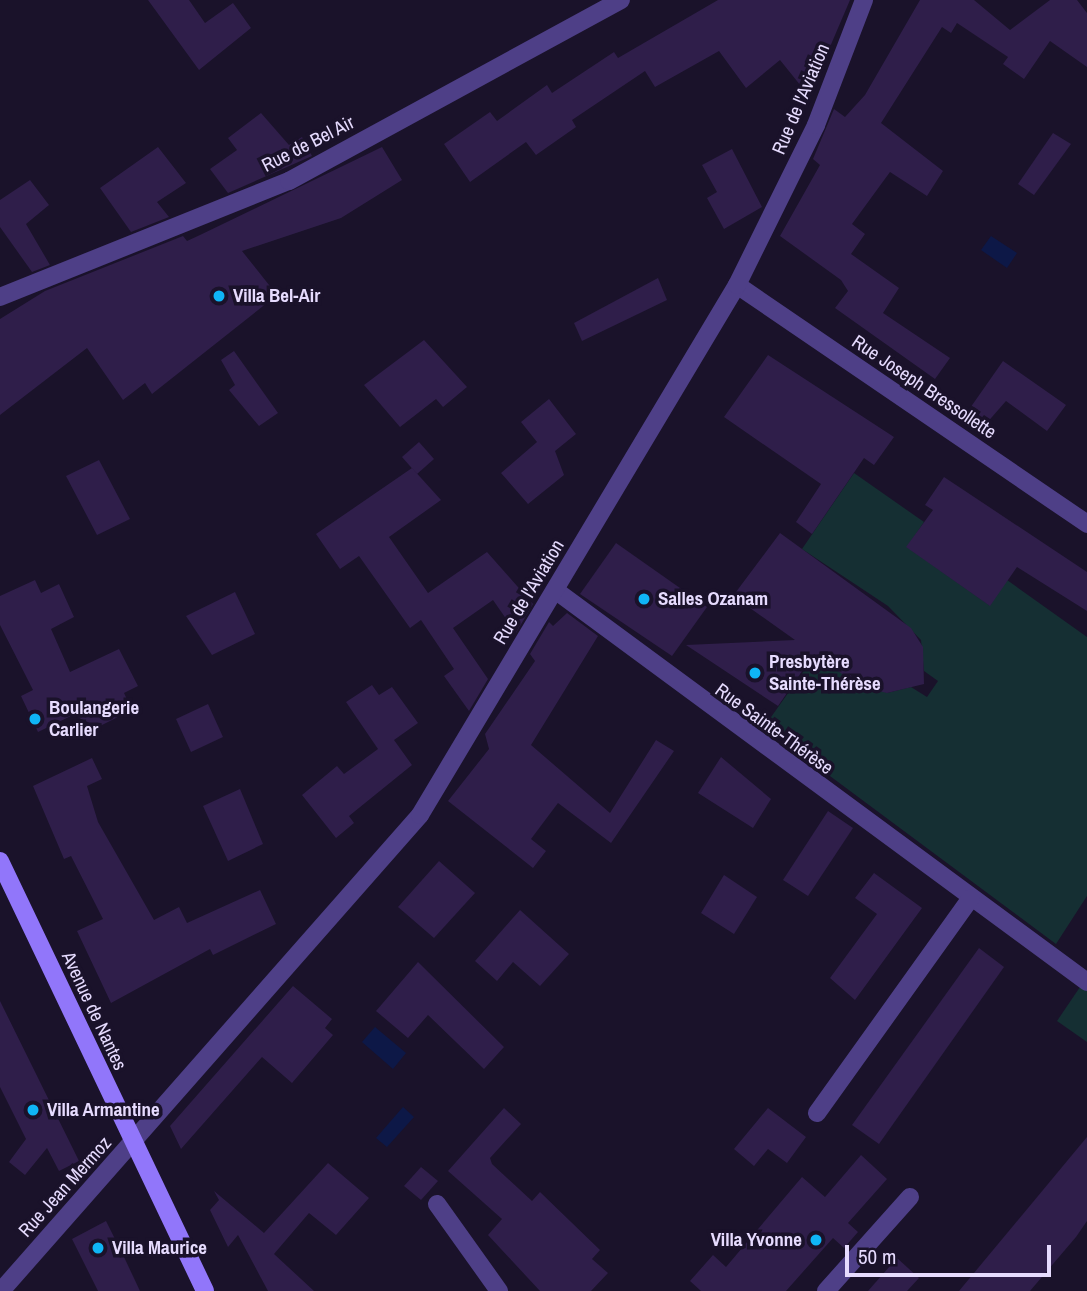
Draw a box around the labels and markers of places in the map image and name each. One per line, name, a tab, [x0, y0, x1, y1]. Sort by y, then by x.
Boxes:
place label: Villa Bel-Air	[233, 285, 320, 307]
marker: Villa Bel-Air	[211, 288, 227, 304]
place label: Salles Ozanam	[658, 588, 768, 610]
marker: Salles Ozanam	[636, 591, 652, 607]
place label: Presbytère Sainte-Thérèse	[769, 651, 881, 695]
marker: Presbytère Sainte-Thérèse	[747, 665, 763, 681]
place label: Boulangerie Carlier	[49, 697, 139, 741]
marker: Boulangerie Carlier	[27, 711, 43, 727]
place label: Villa Armantine	[47, 1099, 160, 1121]
marker: Villa Armantine	[25, 1102, 41, 1118]
place label: Villa Yvonne	[710, 1229, 802, 1251]
marker: Villa Yvonne	[808, 1232, 824, 1248]
place label: Villa Maurice	[112, 1237, 207, 1259]
marker: Villa Maurice	[90, 1240, 106, 1256]

